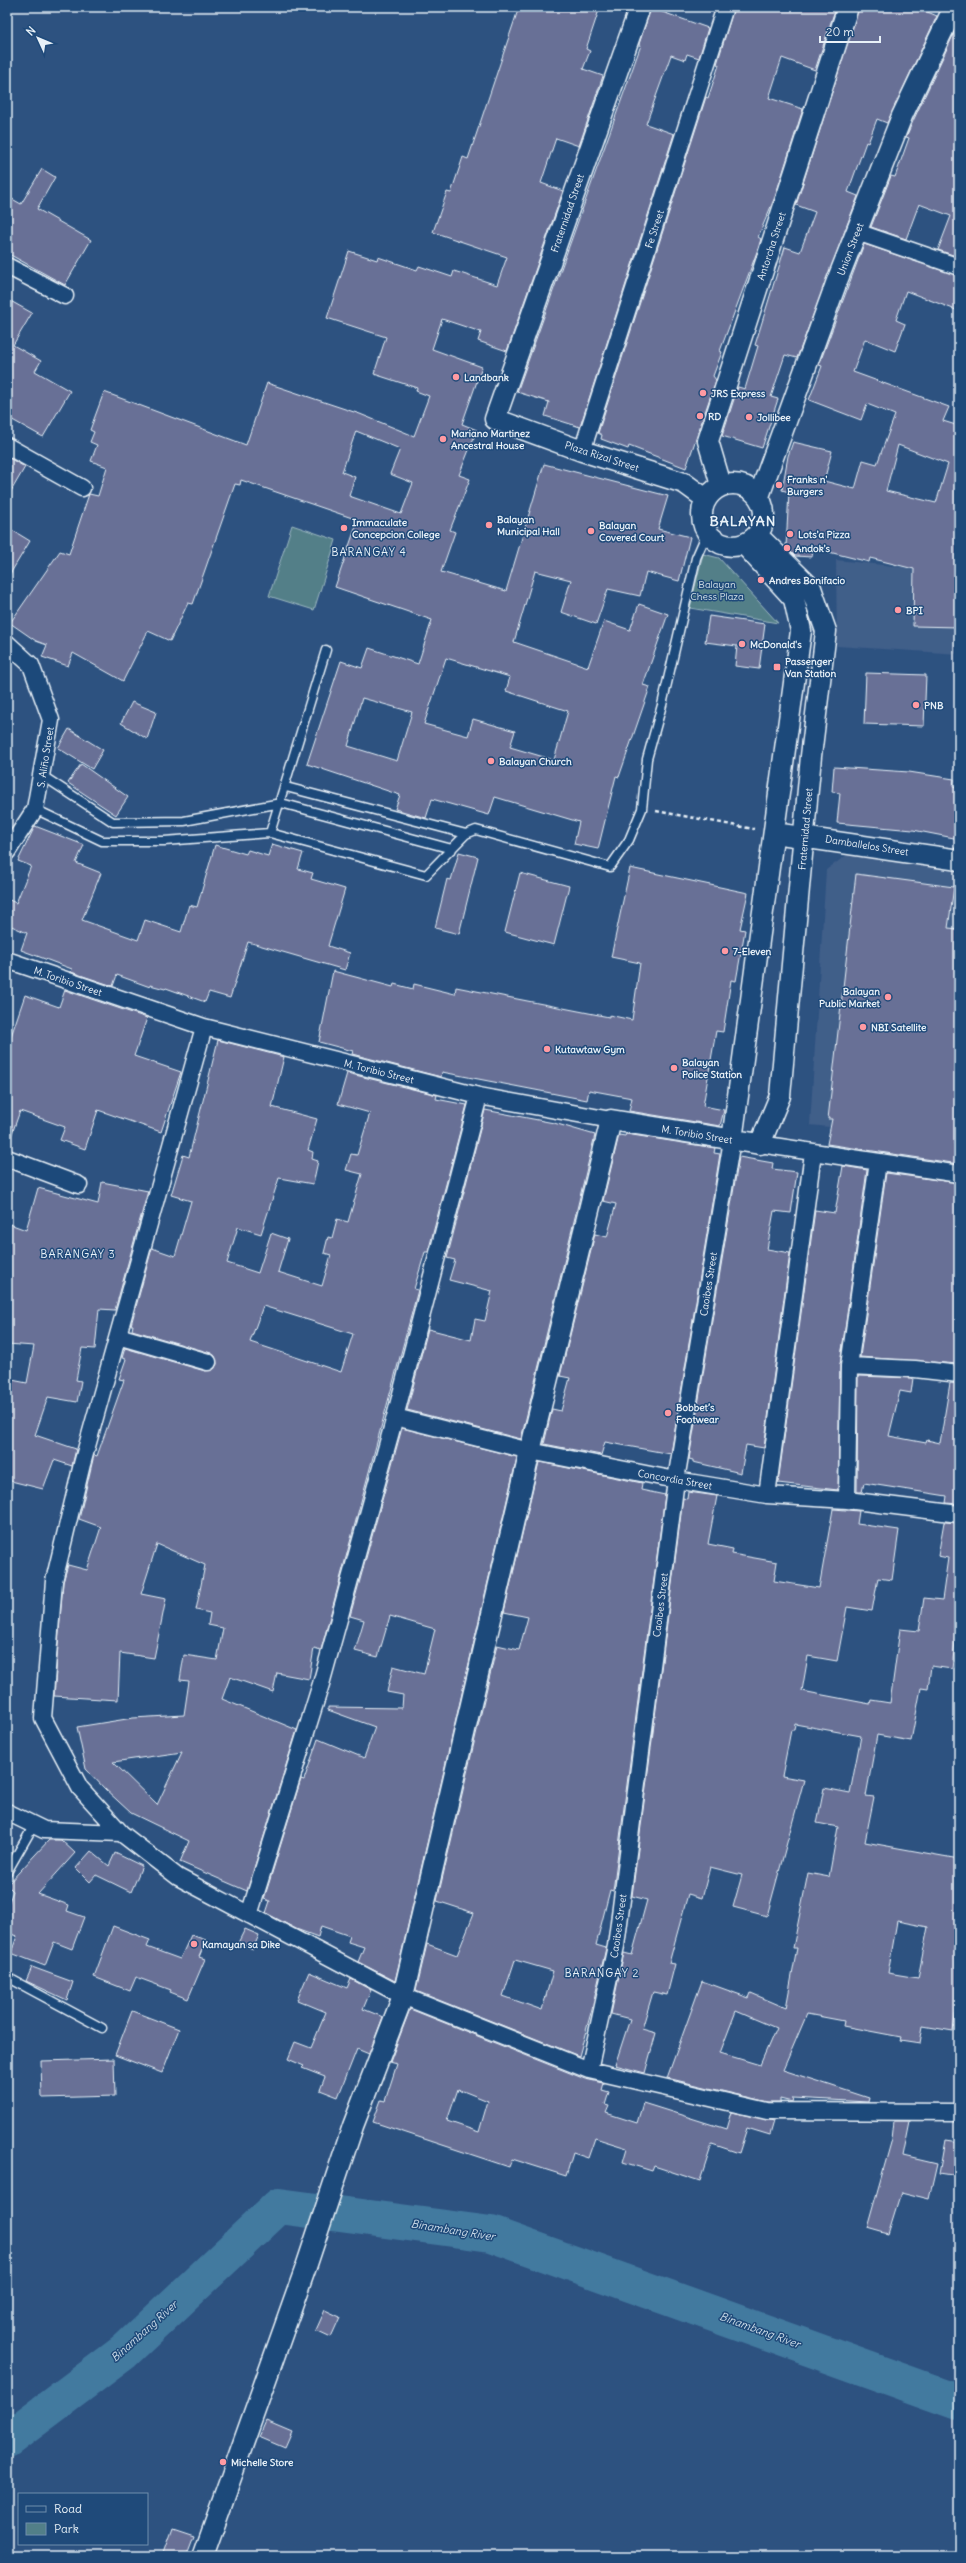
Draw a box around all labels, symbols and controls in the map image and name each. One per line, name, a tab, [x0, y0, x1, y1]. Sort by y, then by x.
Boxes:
north arrow	[18, 18, 58, 58]
scale bar	[820, 18, 880, 44]
text: N	[23, 23, 38, 39]
text: 20 m	[826, 24, 854, 39]
street label: Fraternidad Street	[548, 172, 587, 254]
street label: Fe Street	[642, 208, 667, 250]
street label: Antorcha Street	[754, 210, 789, 282]
street label: Union Street	[834, 220, 867, 277]
place label: Landbank	[464, 371, 509, 384]
marker: Landbank	[451, 372, 461, 382]
place label: JRS Express	[711, 387, 766, 400]
marker: JRS Express	[698, 388, 708, 398]
place label: RD	[708, 410, 721, 423]
marker: RD	[695, 411, 705, 421]
place label: Jollibee	[757, 411, 791, 424]
marker: Jollibee	[744, 412, 754, 422]
place label: Mariano Martinez Ancestral House	[451, 427, 530, 452]
marker: Mariano Martinez Ancestral House	[438, 434, 448, 444]
street label: Plaza Rizal Street	[563, 438, 641, 475]
place label: Franks n' Burgers	[787, 473, 827, 498]
marker: Franks n' Burgers	[774, 480, 784, 490]
district label: BALAYAN	[709, 512, 777, 530]
place label: Balayan Municipal Hall	[497, 513, 560, 538]
place label: Immaculate Concepcion College	[352, 516, 441, 541]
place label: Balayan Covered Court	[599, 519, 665, 544]
marker: Balayan Municipal Hall	[484, 520, 494, 530]
marker: Immaculate Concepcion College	[339, 523, 349, 533]
marker: Balayan Covered Court	[586, 526, 596, 536]
place label: Lots'a Pizza	[798, 528, 850, 541]
marker: Lots'a Pizza	[785, 529, 795, 539]
place label: Andok's	[795, 542, 831, 555]
marker: Andok's	[782, 543, 792, 553]
district label: BARANGAY 4	[331, 545, 407, 559]
place label: Andres Bonifacio	[769, 574, 846, 587]
marker: Andres Bonifacio	[756, 575, 766, 585]
park label: Balayan Chess Plaza	[690, 578, 744, 603]
place label: BPI	[906, 604, 924, 617]
marker: BPI	[893, 605, 903, 615]
place label: McDonald's	[750, 638, 802, 651]
marker: McDonald's	[737, 639, 747, 649]
place label: Passenger Van Station	[785, 655, 836, 680]
marker: Passenger Van Station	[772, 662, 782, 672]
place label: PNB	[924, 699, 944, 712]
marker: PNB	[911, 700, 921, 710]
street label: S. Aliño Street	[34, 725, 57, 788]
place label: Balayan Church	[499, 755, 572, 768]
marker: Balayan Church	[486, 756, 496, 766]
street label: Fraternidad Street	[795, 787, 816, 871]
street label: Damballelos Street	[824, 832, 910, 859]
place label: 7-Eleven	[733, 945, 772, 958]
marker: 7-Eleven	[720, 946, 730, 956]
street label: M. Toribio Street	[32, 964, 104, 999]
place label: Balayan Public Market	[819, 985, 881, 1010]
marker: Balayan Public Market	[883, 992, 893, 1002]
place label: NBI Satellite	[871, 1021, 927, 1034]
marker: NBI Satellite	[858, 1022, 868, 1032]
place label: Kutawtaw Gym	[555, 1043, 625, 1056]
marker: Kutawtaw Gym	[542, 1044, 552, 1054]
place label: Balayan Police Station	[682, 1056, 742, 1081]
street label: M. Toribio Street	[343, 1057, 416, 1087]
marker: Balayan Police Station	[669, 1063, 679, 1073]
street label: M. Toribio Street	[661, 1122, 734, 1147]
district label: BARANGAY 3	[40, 1247, 116, 1261]
street label: Caoibes Street	[697, 1251, 720, 1317]
place label: Bobbet’s Footwear	[676, 1401, 720, 1426]
marker: Bobbet’s Footwear	[663, 1408, 673, 1418]
street label: Concordia Street	[637, 1467, 714, 1493]
street label: Caoibes Street	[650, 1572, 671, 1638]
street label: Caoibes Street	[608, 1893, 630, 1959]
place label: Kamayan sa Dike	[202, 1938, 281, 1951]
marker: Kamayan sa Dike	[189, 1939, 199, 1949]
district label: BARANGAY 2	[564, 1966, 640, 1980]
water label: Binambang River	[410, 2216, 497, 2244]
water label: Binambang River	[108, 2296, 181, 2365]
water label: Binambang River	[718, 2309, 804, 2352]
place label: Michelle Store	[231, 2456, 294, 2469]
marker: Michelle Store	[218, 2457, 228, 2467]
legend	[18, 2493, 148, 2545]
text: Road	[54, 2501, 82, 2516]
text: Park	[54, 2521, 79, 2536]

